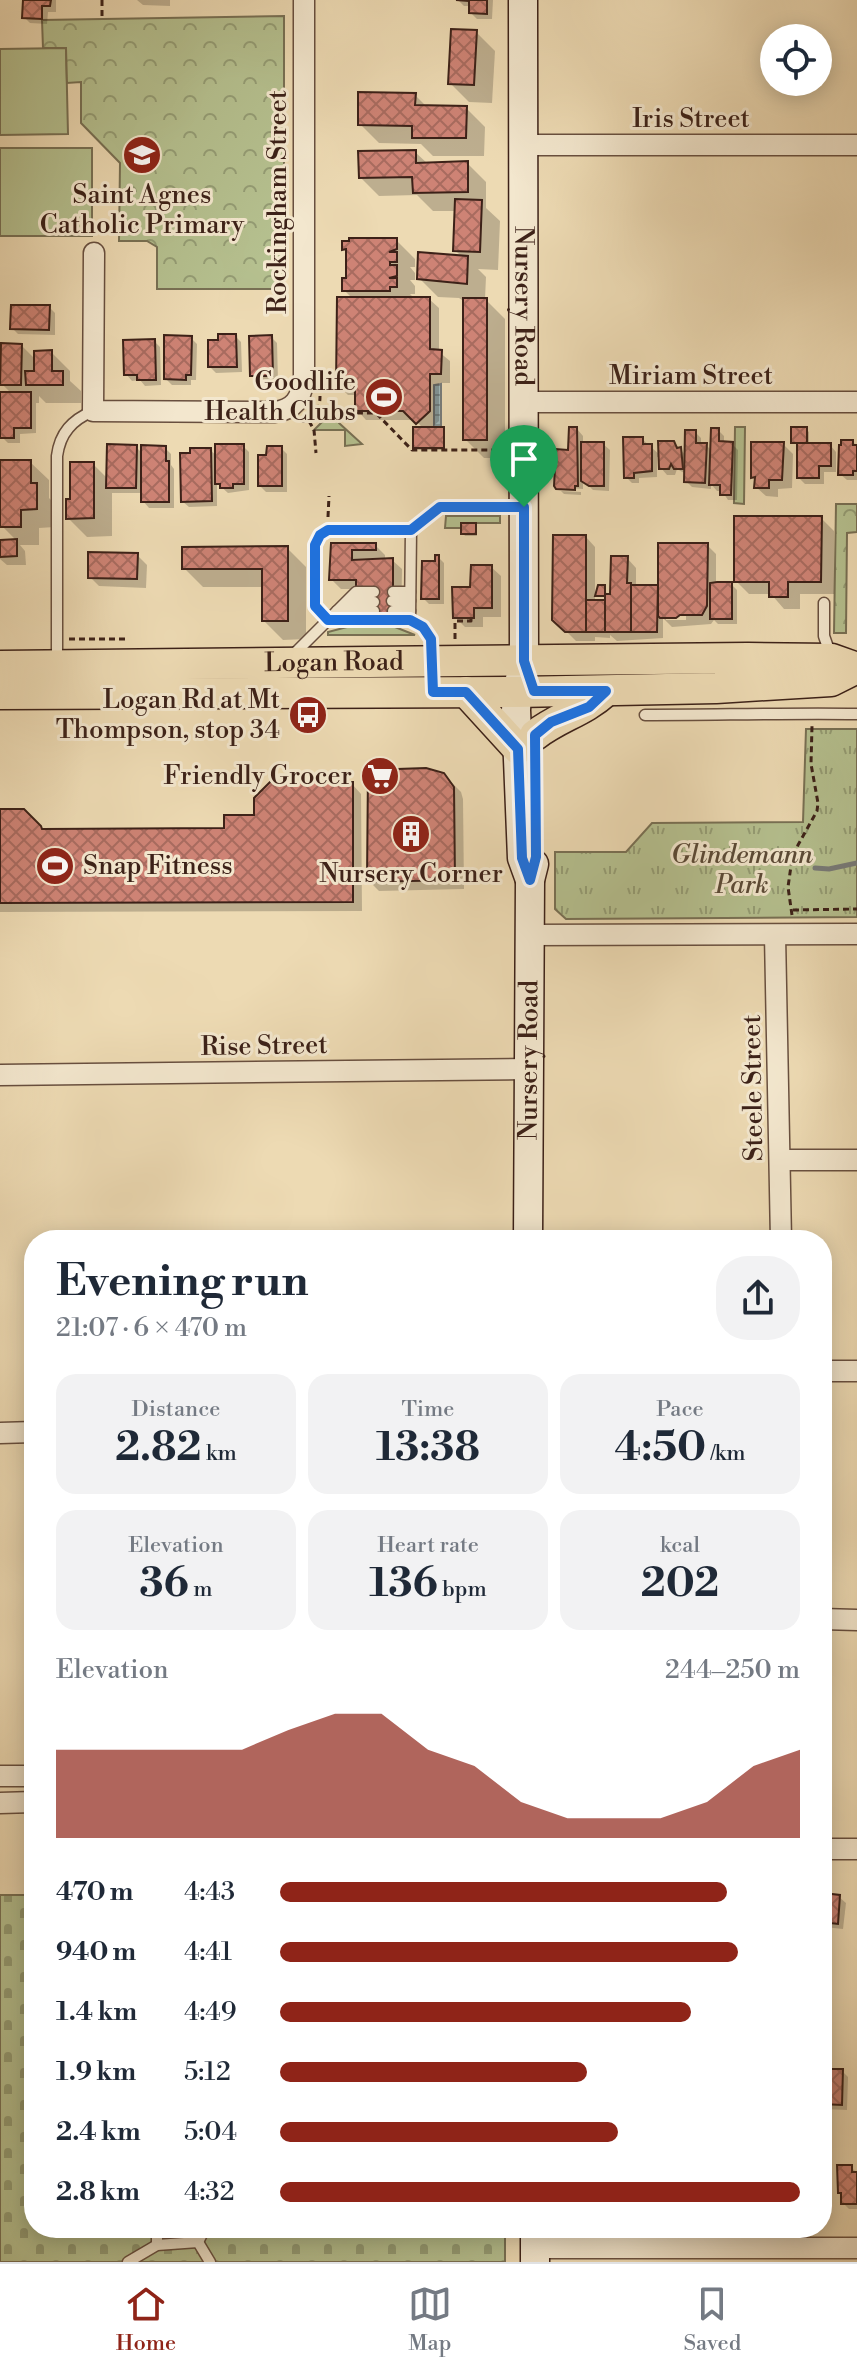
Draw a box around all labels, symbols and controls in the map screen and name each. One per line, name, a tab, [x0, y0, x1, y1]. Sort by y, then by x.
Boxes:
map controls	[760, 24, 832, 96]
button: locate	[760, 24, 832, 96]
street label: Rockingham Street	[262, 90, 294, 314]
street label: Iris Street	[632, 103, 750, 135]
school or university icon: Saint Agnes Catholic Primary	[121, 134, 163, 176]
place label: Saint Agnes Catholic Primary	[40, 179, 244, 241]
street label: Nursery Road	[507, 226, 540, 386]
street label: Miriam Street	[609, 360, 773, 392]
place label: Goodlife Health Clubs	[204, 366, 356, 428]
sports icon: Goodlife Health Clubs	[363, 376, 405, 418]
pin	[490, 425, 558, 507]
icon: arrive	[502, 437, 546, 481]
street label: Logan Road	[264, 646, 404, 679]
place label: Logan Rd at Mt Thompson, stop 34	[56, 684, 280, 746]
bus stop icon: Logan Rd at Mt Thompson, stop 34	[287, 694, 329, 736]
supermarket icon: Friendly Grocer	[359, 755, 401, 797]
place label: Friendly Grocer	[163, 760, 352, 792]
building icon: Nursery Corner	[390, 813, 432, 855]
park label: Glindemann Park	[671, 839, 813, 901]
sports icon: Snap Fitness	[34, 845, 76, 887]
place label: Snap Fitness	[83, 850, 233, 882]
place label: Nursery Corner	[319, 858, 503, 890]
street label: Nursery Road	[513, 980, 545, 1140]
street label: Steele Street	[736, 1014, 770, 1162]
street label: Rise Street	[200, 1029, 328, 1063]
text: Evening run	[56, 1254, 309, 1309]
button: share	[716, 1256, 800, 1340]
text: 21:07 · 6 × 470 m	[56, 1312, 247, 1344]
text: Distance	[132, 1396, 220, 1423]
text: Time	[402, 1396, 454, 1423]
text: Pace	[656, 1396, 704, 1423]
text: 2.82	[115, 1423, 202, 1473]
text: 13:38	[376, 1423, 480, 1473]
text: 4:50	[614, 1423, 706, 1473]
text: km	[202, 1440, 237, 1467]
text: /km	[706, 1440, 746, 1467]
text: Elevation	[128, 1532, 224, 1559]
text: Heart rate	[377, 1532, 479, 1559]
text: kcal	[660, 1532, 700, 1559]
text: 36	[139, 1559, 189, 1609]
text: 136	[369, 1559, 438, 1609]
text: 202	[641, 1559, 719, 1609]
text: m	[189, 1576, 213, 1603]
text: bpm	[438, 1576, 487, 1603]
text: Elevation	[56, 1654, 169, 1686]
text: 244–250 m	[665, 1654, 800, 1686]
text: 470 m	[56, 1876, 134, 1908]
text: 4:43	[184, 1876, 235, 1908]
text: 940 m	[56, 1936, 136, 1968]
text: 4:41	[184, 1936, 232, 1968]
text: 1.4 km	[56, 1996, 137, 2028]
text: 4:49	[184, 1996, 237, 2028]
text: 1.9 km	[56, 2056, 136, 2088]
text: 5:12	[184, 2056, 231, 2088]
text: 2.4 km	[56, 2116, 141, 2148]
text: 5:04	[184, 2116, 237, 2148]
text: 2.8 km	[56, 2176, 140, 2208]
text: 4:32	[184, 2176, 235, 2208]
tab: Home	[116, 2282, 176, 2357]
tab: Map	[408, 2282, 452, 2357]
tab: Saved	[683, 2282, 741, 2357]

